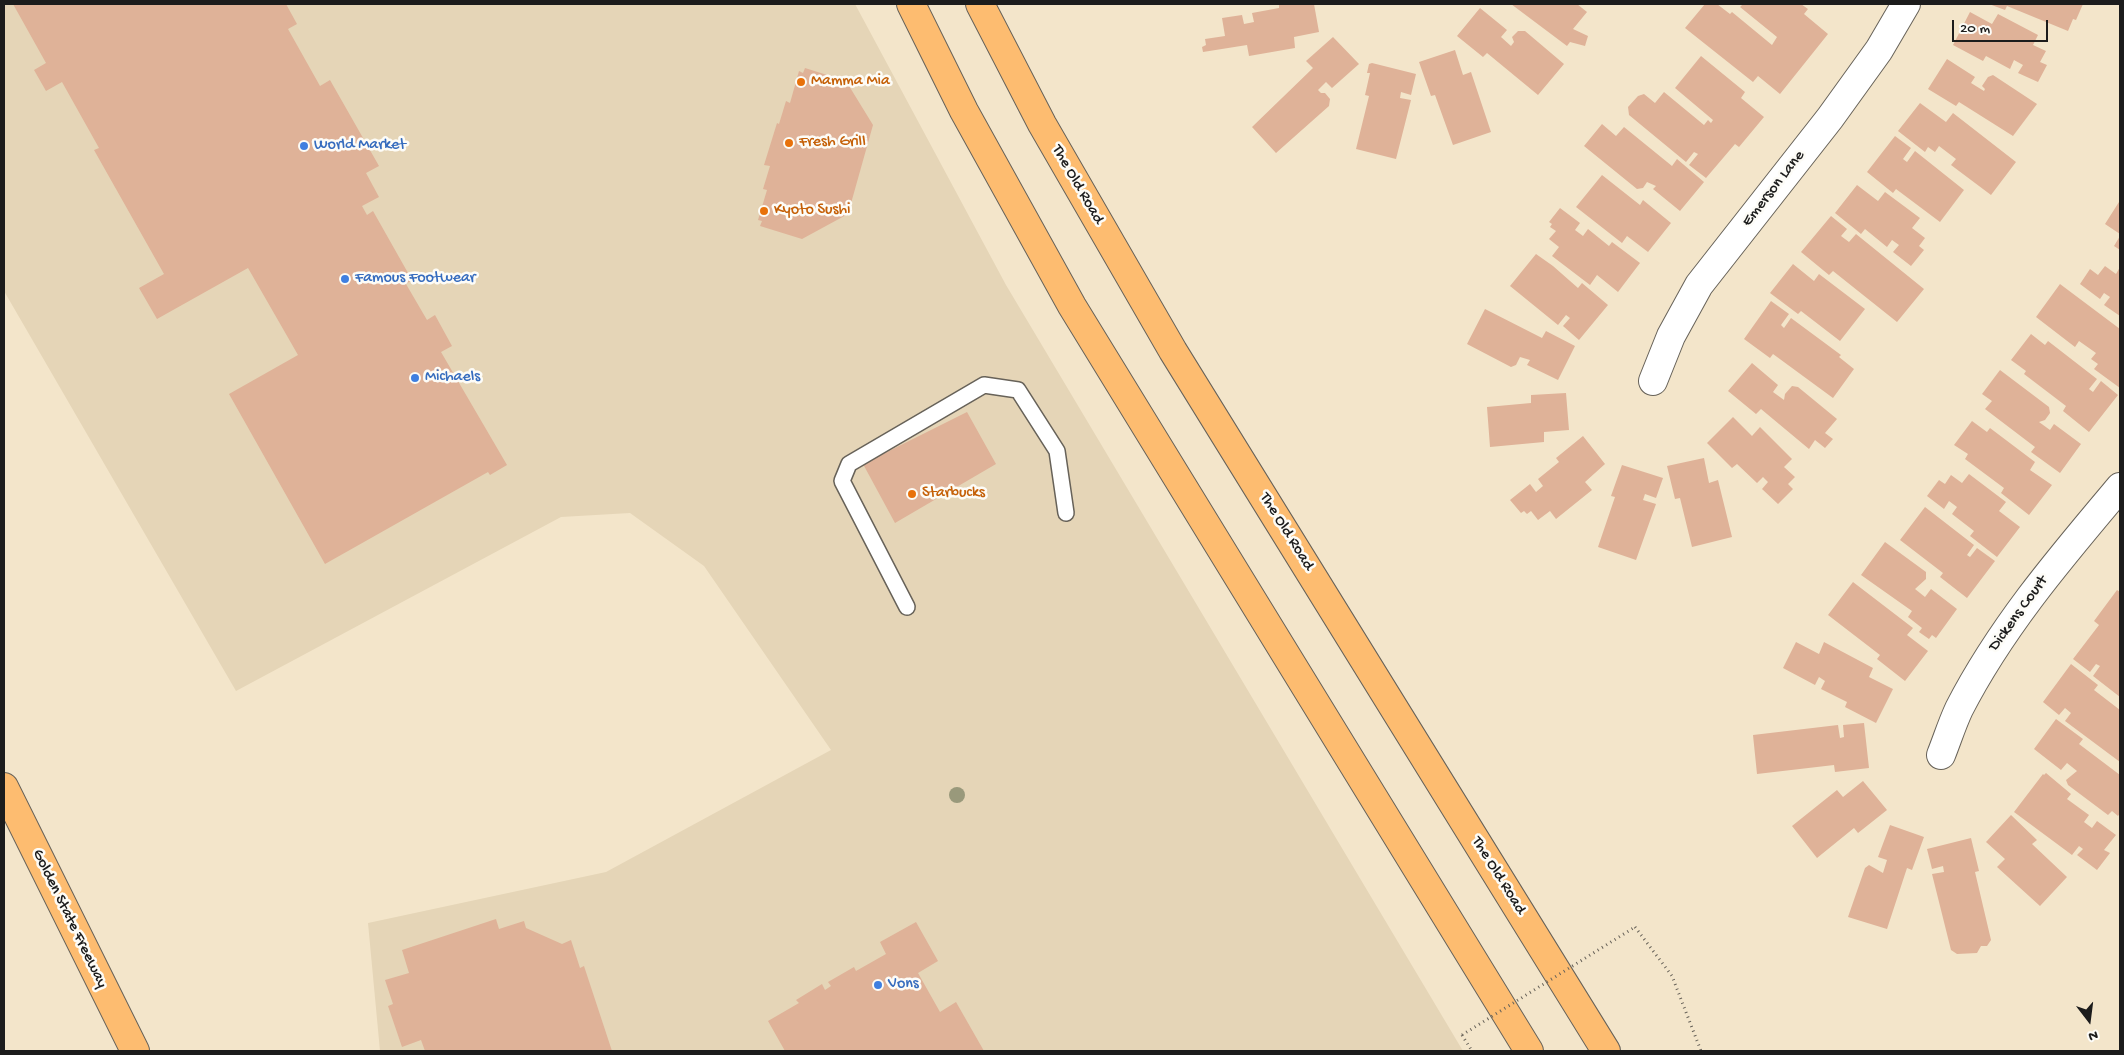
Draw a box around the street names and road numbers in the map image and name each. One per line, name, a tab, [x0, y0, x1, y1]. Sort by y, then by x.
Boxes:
street label: The Old Road	[1047, 142, 1107, 228]
street label: Emerson Lane	[1738, 147, 1810, 231]
street label: The Old Road	[1255, 490, 1317, 574]
street label: Dickens Court	[1985, 572, 2053, 656]
street label: The Old Road	[1467, 834, 1529, 918]
street label: Golden State Freeway	[27, 847, 111, 991]

